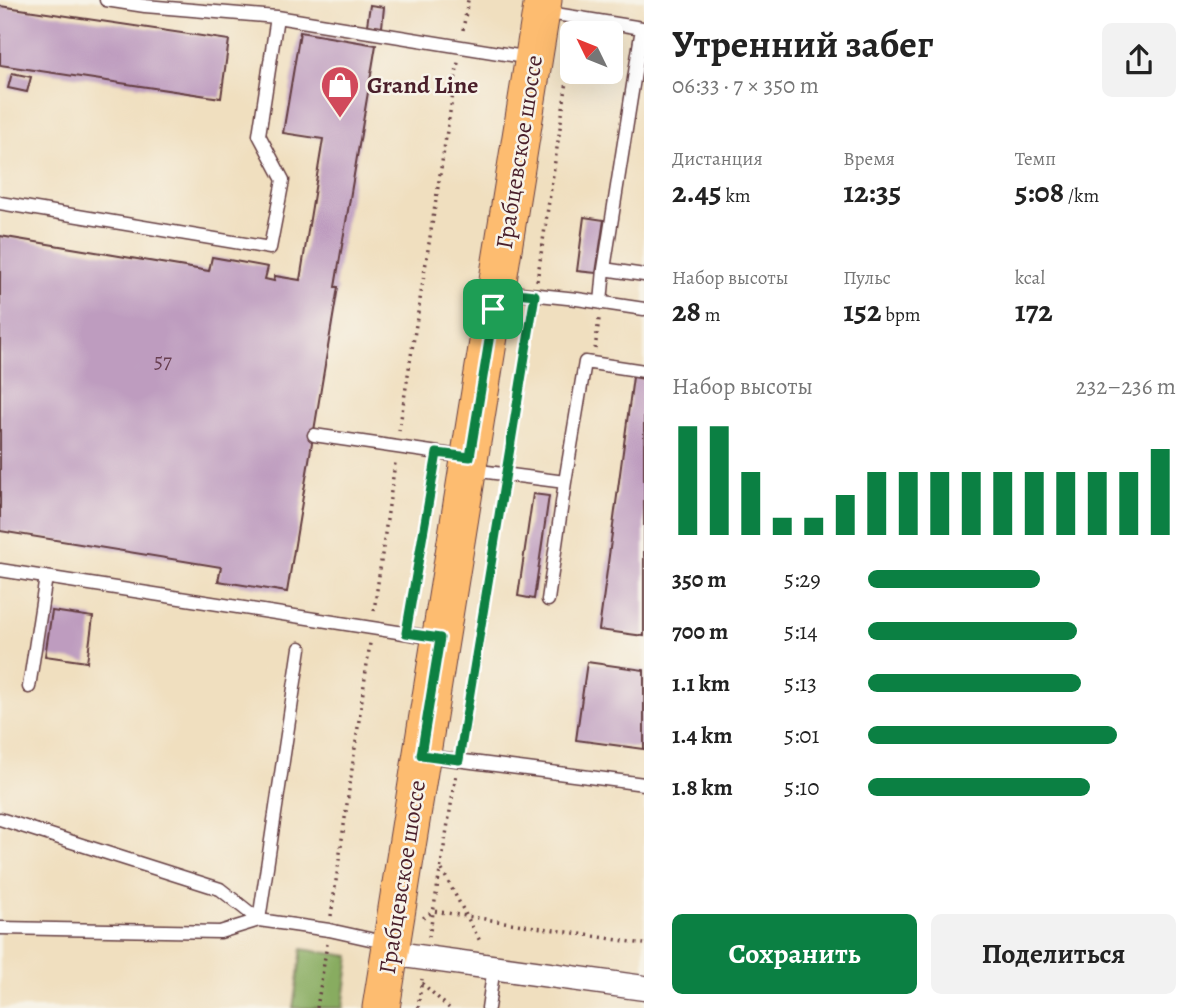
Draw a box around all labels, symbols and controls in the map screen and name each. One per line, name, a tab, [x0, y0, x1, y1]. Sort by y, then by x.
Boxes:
text: Утренний забег	[672, 18, 933, 70]
north arrow	[560, 21, 623, 84]
map controls	[560, 21, 623, 84]
button: share	[1102, 23, 1176, 97]
street label: Грабцевское шоссе	[488, 53, 550, 251]
shop icon: Grand Line	[319, 64, 361, 119]
place label: Grand Line	[367, 69, 478, 101]
text: 06:33 · 7 × 350 m	[672, 70, 819, 101]
text: Дистанция	[672, 146, 763, 172]
text: Время	[843, 146, 895, 172]
text: Темп	[1015, 146, 1056, 172]
text: 2.45	[672, 172, 722, 212]
text: 12:35	[843, 172, 901, 212]
text: 5:08	[1015, 172, 1064, 212]
text: km	[722, 183, 751, 209]
text: /km	[1064, 183, 1099, 209]
text: Набор высоты	[672, 265, 788, 291]
text: Пульс	[843, 265, 891, 291]
text: kcal	[1015, 265, 1045, 291]
pin	[463, 279, 523, 339]
icon: arrive	[474, 290, 512, 328]
text: 28	[672, 291, 701, 331]
text: 152	[843, 291, 881, 331]
text: 172	[1015, 291, 1053, 331]
text: m	[701, 302, 720, 328]
text: bpm	[881, 302, 921, 328]
house number: 57	[154, 347, 172, 375]
text: Набор высоты	[672, 371, 813, 402]
text: 232–236 m	[1076, 371, 1176, 402]
text: 350 m	[672, 564, 727, 595]
text: 5:29	[784, 564, 821, 595]
text: 700 m	[672, 616, 728, 647]
text: 5:14	[784, 616, 818, 647]
text: 1.1 km	[672, 668, 730, 699]
text: 5:13	[784, 668, 817, 699]
text: 1.4 km	[672, 720, 733, 751]
text: 5:01	[784, 720, 820, 751]
text: 1.8 km	[672, 772, 733, 803]
text: 5:10	[784, 772, 820, 803]
street label: Грабцевское шоссе	[371, 778, 433, 976]
button: Сохранить	[672, 914, 917, 994]
button: Поделиться	[931, 914, 1176, 994]

